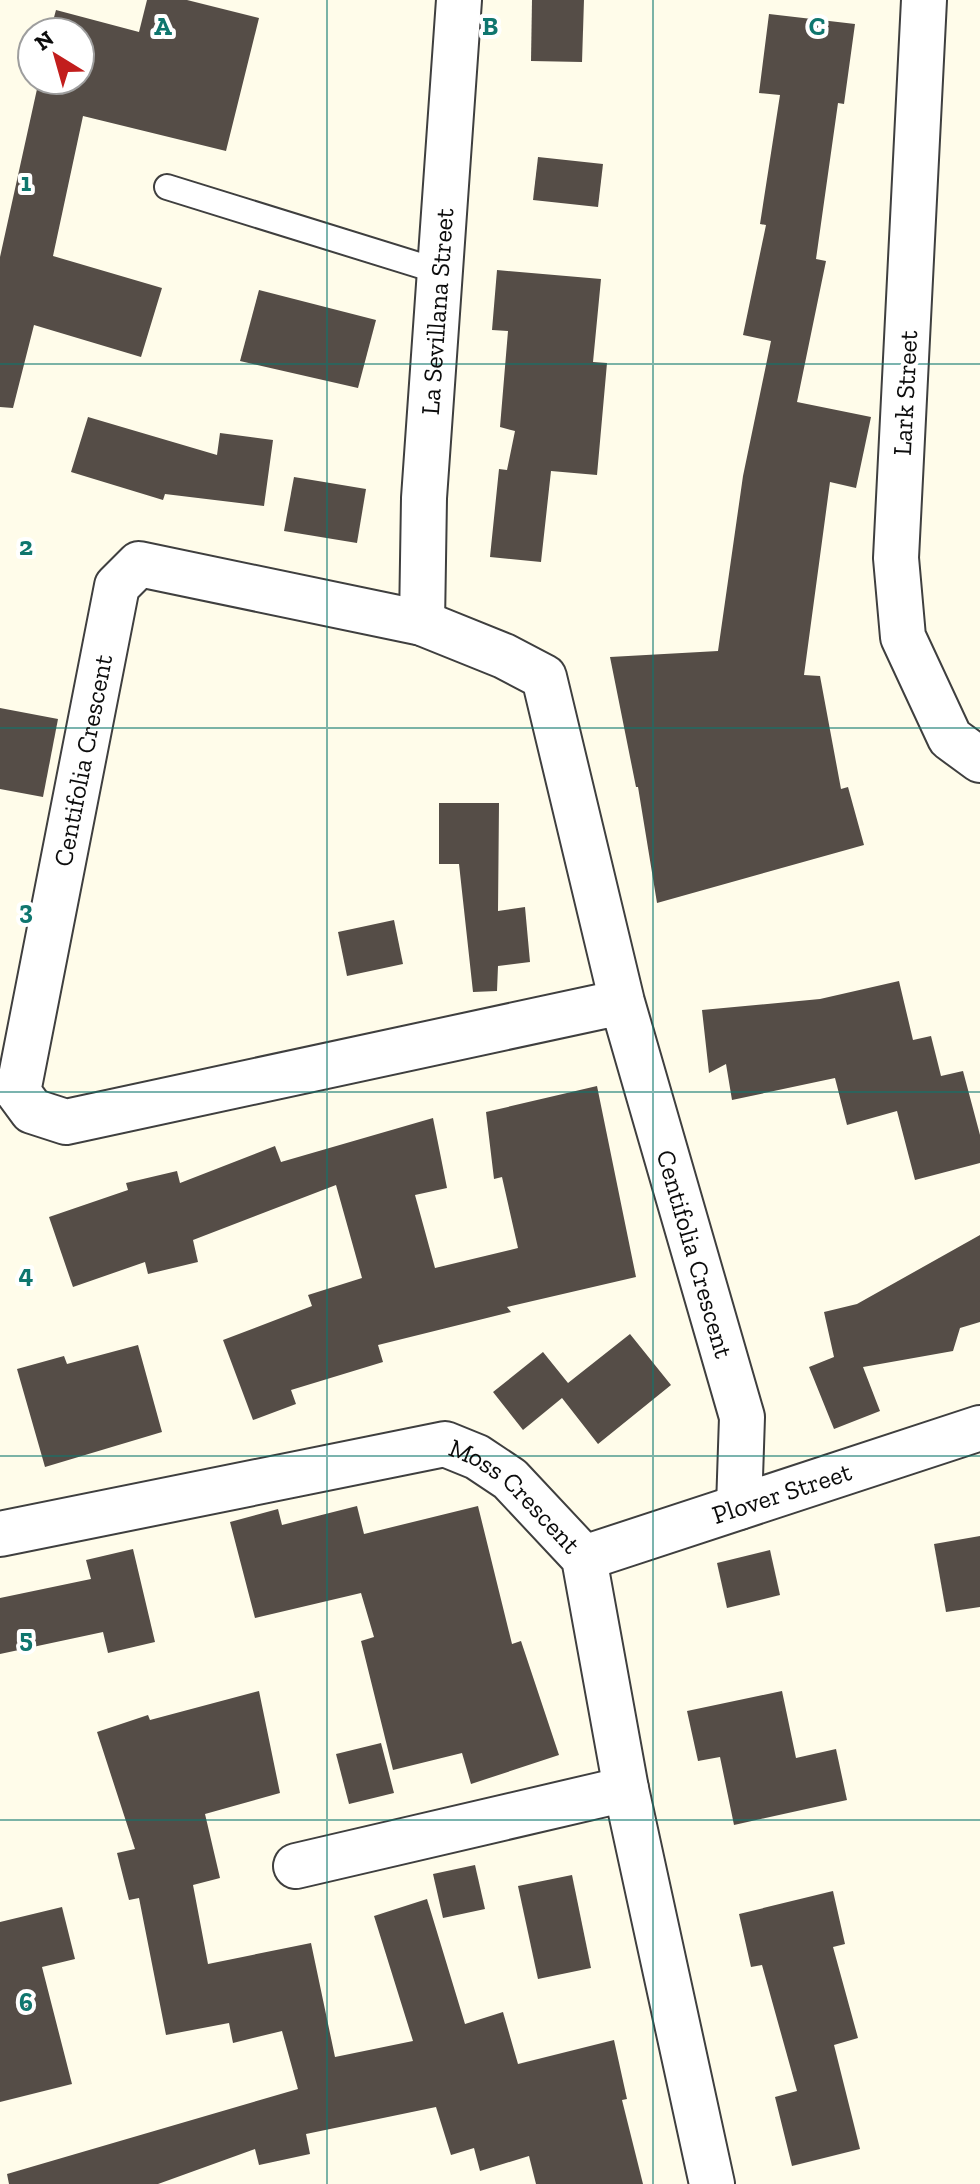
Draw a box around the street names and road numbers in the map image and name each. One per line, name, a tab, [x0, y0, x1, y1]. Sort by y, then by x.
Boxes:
street label: La Sevillana Street	[414, 207, 460, 416]
street label: Lark Street	[886, 329, 924, 456]
street label: Centifolia Crescent	[47, 651, 119, 869]
street label: Centifolia Crescent	[650, 1146, 740, 1362]
street label: Moss Crescent	[444, 1431, 588, 1560]
street label: Plover Street	[708, 1455, 856, 1531]

